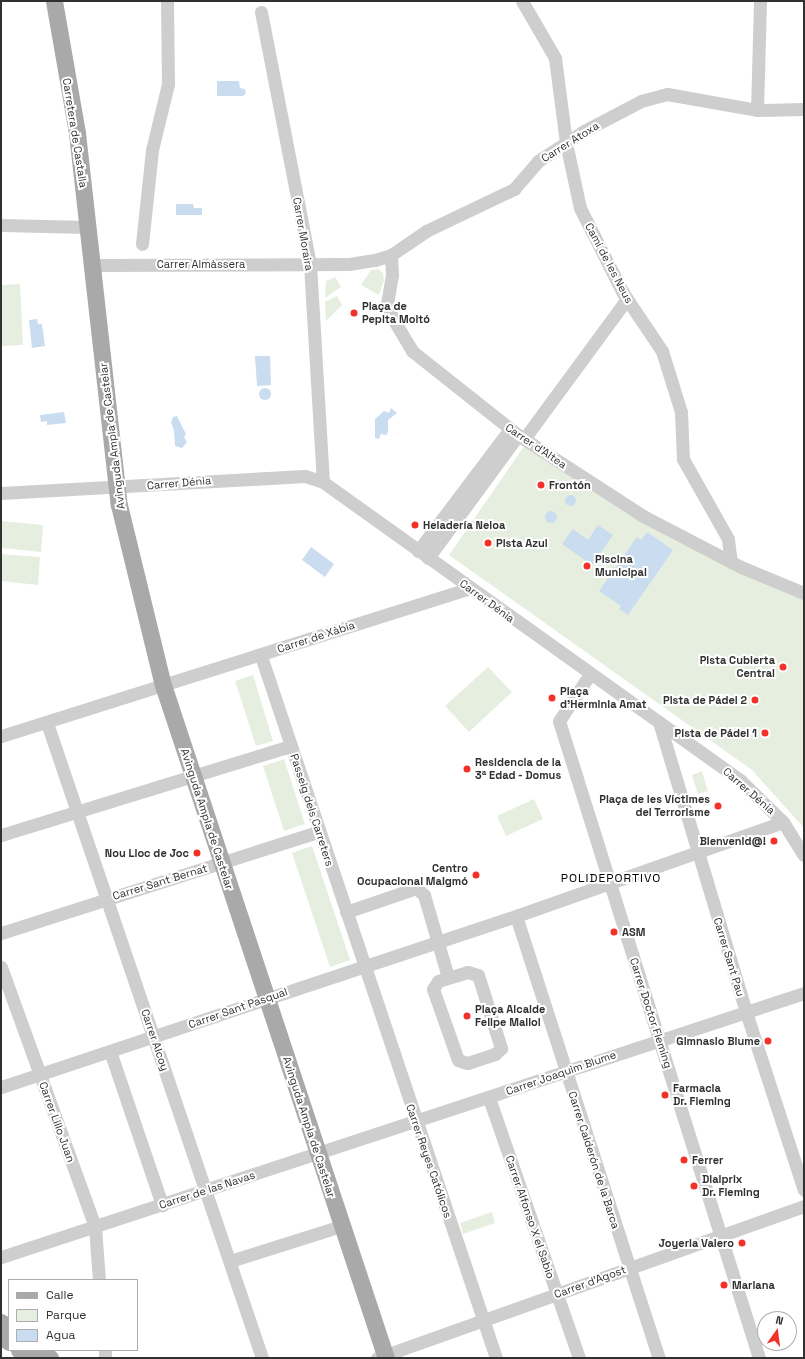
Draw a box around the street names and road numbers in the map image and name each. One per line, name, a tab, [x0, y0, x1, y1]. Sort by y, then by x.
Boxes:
street label: Carretera de Castalla	[60, 77, 90, 189]
street label: Carrer Atoxa	[539, 119, 601, 165]
street label: Carrer Moraira	[290, 196, 316, 272]
street label: Camí de les Neus	[582, 221, 636, 305]
street label: Carrer Almàssera	[157, 257, 245, 271]
street label: Avinguda Ampla de Castelar	[96, 362, 128, 510]
street label: Carrer d'Altea	[503, 421, 569, 471]
street label: Carrer Dénia	[146, 474, 212, 492]
street label: Carrer Dénia	[457, 577, 517, 625]
street label: Carrer de Xàbia	[276, 618, 356, 656]
street label: Avinguda Ampla de Castelar	[178, 747, 236, 891]
street label: Passeig dels Carreters	[288, 752, 336, 868]
street label: Carrer Dénia	[720, 765, 778, 817]
street label: Carrer Sant Bernat	[111, 861, 209, 903]
street label: Carrer Sant Pau	[711, 916, 747, 998]
street label: Carrer Doctor Fleming	[627, 956, 675, 1070]
street label: Carrer Sant Pasqual	[187, 985, 289, 1031]
street label: Carrer Alcoy	[138, 1007, 172, 1073]
street label: Carrer Joaquim Blume	[504, 1048, 618, 1098]
street label: Avinguda Ampla de Castelar	[280, 1055, 338, 1199]
street label: Carrer Lillo Juan	[36, 1080, 78, 1164]
street label: Carrer Calderón de la Barca	[566, 1090, 622, 1230]
street label: Carrer Reyes Católicos	[403, 1102, 455, 1220]
street label: Carrer Alfonso X el Sabio	[503, 1154, 557, 1280]
street label: Carrer de las Navas	[157, 1168, 257, 1212]
street label: Carrer d'Agost	[552, 1263, 628, 1301]

